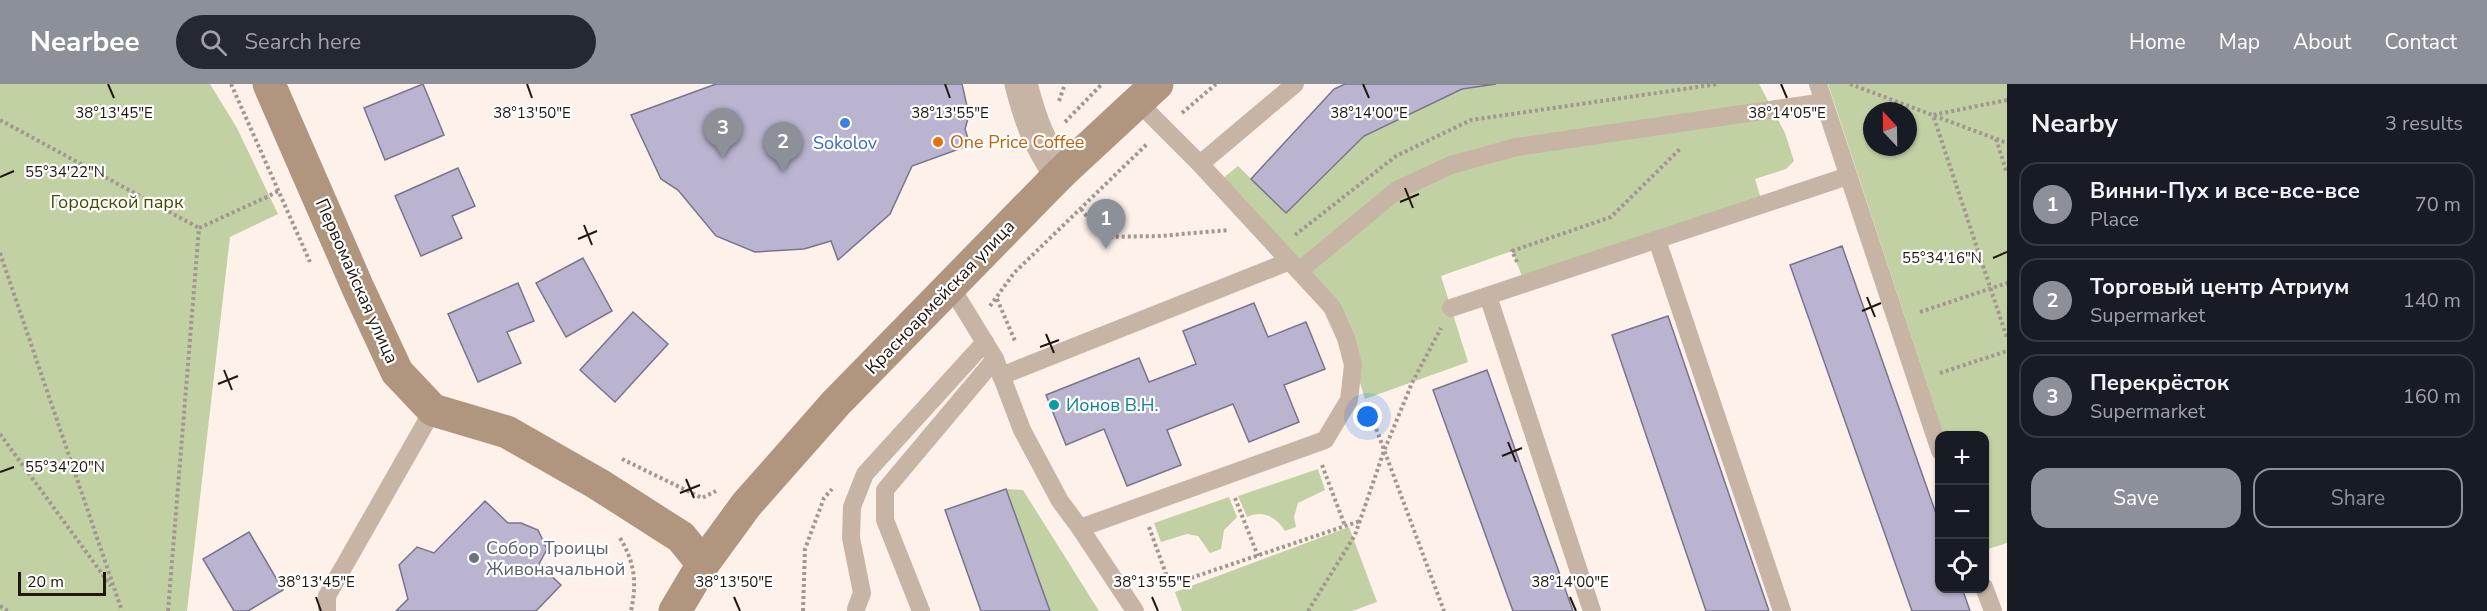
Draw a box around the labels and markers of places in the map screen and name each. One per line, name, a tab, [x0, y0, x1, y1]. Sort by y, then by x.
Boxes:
pin: 3	[704, 109, 742, 158]
marker: Sokolov	[838, 116, 852, 130]
pin: 2	[764, 122, 802, 172]
place label: One Price Coffee	[950, 130, 1084, 154]
place label: Sokolov	[813, 131, 878, 155]
marker: One Price Coffee	[931, 135, 945, 149]
pin: 1	[1086, 200, 1126, 249]
place label: Ионов В.Н.	[1066, 393, 1159, 417]
marker: Ионов В.Н.	[1047, 398, 1061, 412]
place label: Собор Троицы Живоначальной	[486, 536, 625, 581]
marker: Собор Троицы Живоначальной	[467, 551, 481, 565]

